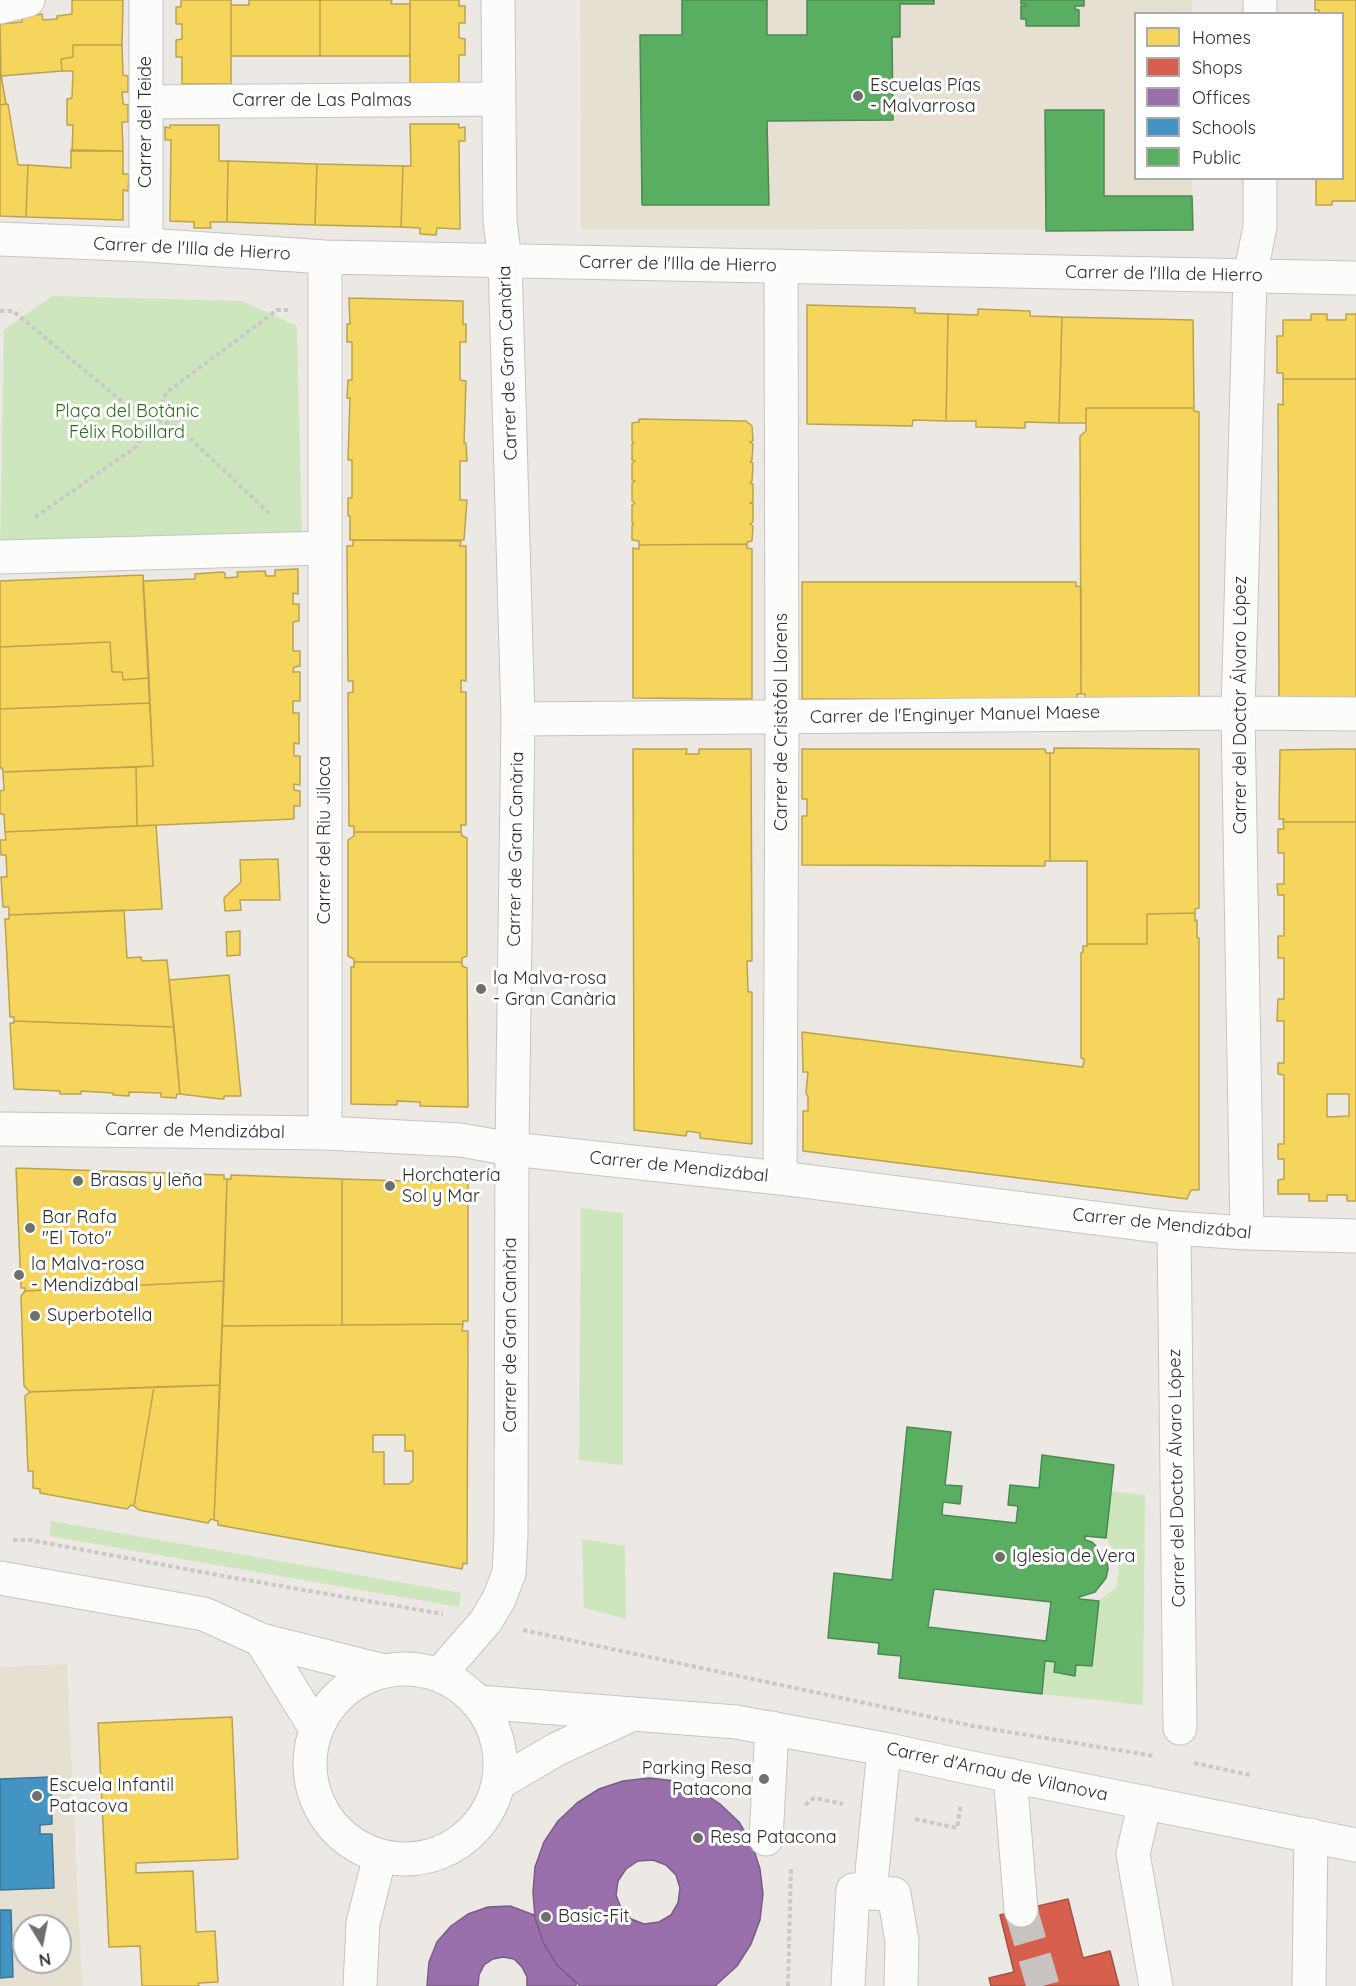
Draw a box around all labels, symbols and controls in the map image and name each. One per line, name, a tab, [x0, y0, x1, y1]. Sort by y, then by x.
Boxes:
legend	[1134, 12, 1344, 180]
text: Homes	[1192, 26, 1251, 49]
street label: Carrer del Teide	[135, 56, 157, 188]
text: Shops	[1192, 56, 1243, 79]
place label: Escuelas Pías - Malvarrosa	[870, 75, 981, 118]
text: Offices	[1192, 86, 1251, 109]
marker: Escuelas Pías - Malvarrosa	[851, 89, 865, 103]
street label: Carrer de Las Palmas	[232, 90, 412, 112]
text: Schools	[1192, 116, 1256, 139]
text: Public	[1192, 146, 1241, 169]
street label: Carrer de l'Illa de Hierro	[93, 233, 291, 265]
street label: Carrer de l'Illa de Hierro	[579, 251, 777, 277]
street label: Carrer de l'Illa de Hierro	[1065, 261, 1263, 287]
street label: Carrer de Gran Canària	[494, 265, 522, 461]
park label: Plaça del Botànic Félix Robillard	[55, 401, 199, 444]
street label: Carrer del Doctor Álvaro López	[1230, 576, 1252, 834]
street label: Carrer de Cristòfol Llorens	[771, 613, 793, 831]
street label: Carrer de l'Enginyer Manuel Maese	[810, 702, 1100, 728]
street label: Carrer de Gran Canària	[503, 751, 529, 947]
street label: Carrer del Riu Jiloca	[314, 756, 336, 924]
place label: la Malva-rosa - Gran Canària	[493, 968, 616, 1010]
marker: la Malva-rosa - Gran Canària	[474, 982, 488, 996]
street label: Carrer de Mendizábal	[105, 1119, 285, 1143]
street label: Carrer de Mendizábal	[588, 1147, 770, 1187]
place label: Horchatería Sol y Mar	[402, 1165, 501, 1208]
place label: Brasas y leña	[90, 1170, 203, 1192]
marker: Brasas y leña	[71, 1174, 85, 1188]
marker: Horchatería Sol y Mar	[383, 1179, 397, 1193]
street label: Carrer de Mendizábal	[1071, 1204, 1253, 1244]
place label: Bar Rafa "El Toto"	[42, 1207, 117, 1250]
marker: Bar Rafa "El Toto"	[23, 1221, 37, 1235]
street label: Carrer de Gran Canària	[500, 1237, 522, 1433]
place label: la Malva-rosa - Mendizábal	[31, 1254, 145, 1296]
marker: la Malva-rosa - Mendizábal	[12, 1268, 26, 1282]
place label: Superbotella	[47, 1305, 153, 1327]
marker: Superbotella	[28, 1309, 42, 1323]
street label: Carrer del Doctor Álvaro López	[1164, 1349, 1190, 1607]
place label: Iglesia de Vera	[1012, 1546, 1135, 1568]
marker: Iglesia de Vera	[993, 1550, 1007, 1564]
street label: Carrer d'Arnau de Vilanova	[884, 1738, 1110, 1806]
place label: Parking Resa Patacona	[642, 1758, 752, 1800]
marker: Parking Resa Patacona	[757, 1772, 771, 1786]
place label: Escuela Infantil Patacova	[49, 1775, 174, 1818]
marker: Escuela Infantil Patacova	[30, 1789, 44, 1803]
place label: Resa Patacona	[710, 1827, 837, 1849]
marker: Resa Patacona	[691, 1831, 705, 1845]
place label: Basic-Fit	[558, 1906, 629, 1928]
marker: Basic-Fit	[539, 1910, 553, 1924]
north arrow	[12, 1914, 72, 1974]
text: N	[37, 1949, 52, 1971]

